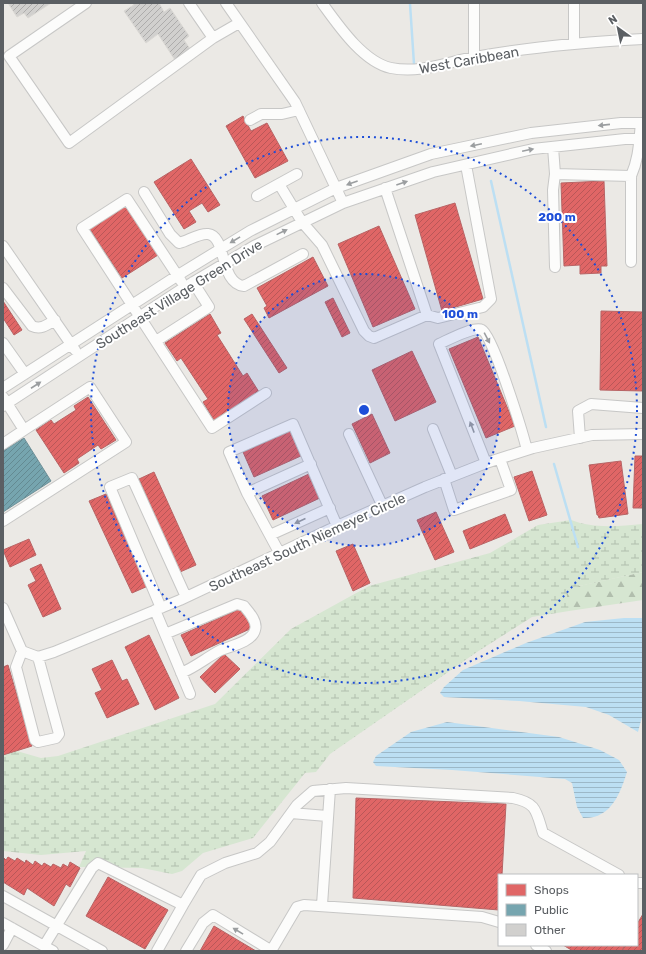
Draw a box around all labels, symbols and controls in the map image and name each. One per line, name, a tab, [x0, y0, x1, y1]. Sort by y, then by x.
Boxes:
north arrow	[598, 8, 638, 48]
text: N	[606, 12, 620, 28]
street label: West Caribbean	[418, 43, 520, 78]
one-way arrow	[598, 122, 610, 128]
one-way arrow	[470, 142, 482, 148]
one-way arrow	[522, 147, 534, 153]
one-way arrow	[397, 179, 409, 185]
one-way arrow	[345, 180, 357, 186]
text: 200 m	[538, 210, 576, 224]
one-way arrow	[277, 229, 288, 235]
street label: Southeast Village Green Drive	[93, 236, 266, 353]
one-way arrow	[230, 236, 240, 244]
text: 100 m	[442, 307, 478, 321]
one-way arrow	[484, 332, 491, 344]
one-way arrow	[30, 381, 42, 388]
centre of rings	[357, 403, 371, 417]
one-way arrow	[468, 420, 474, 432]
street label: Southeast South Niemeyer Circle	[206, 489, 408, 596]
one-way arrow	[295, 518, 306, 524]
legend	[498, 874, 638, 946]
text: Shops	[534, 883, 569, 897]
text: Public	[534, 903, 569, 917]
text: Other	[534, 923, 566, 937]
one-way arrow	[232, 927, 244, 934]

